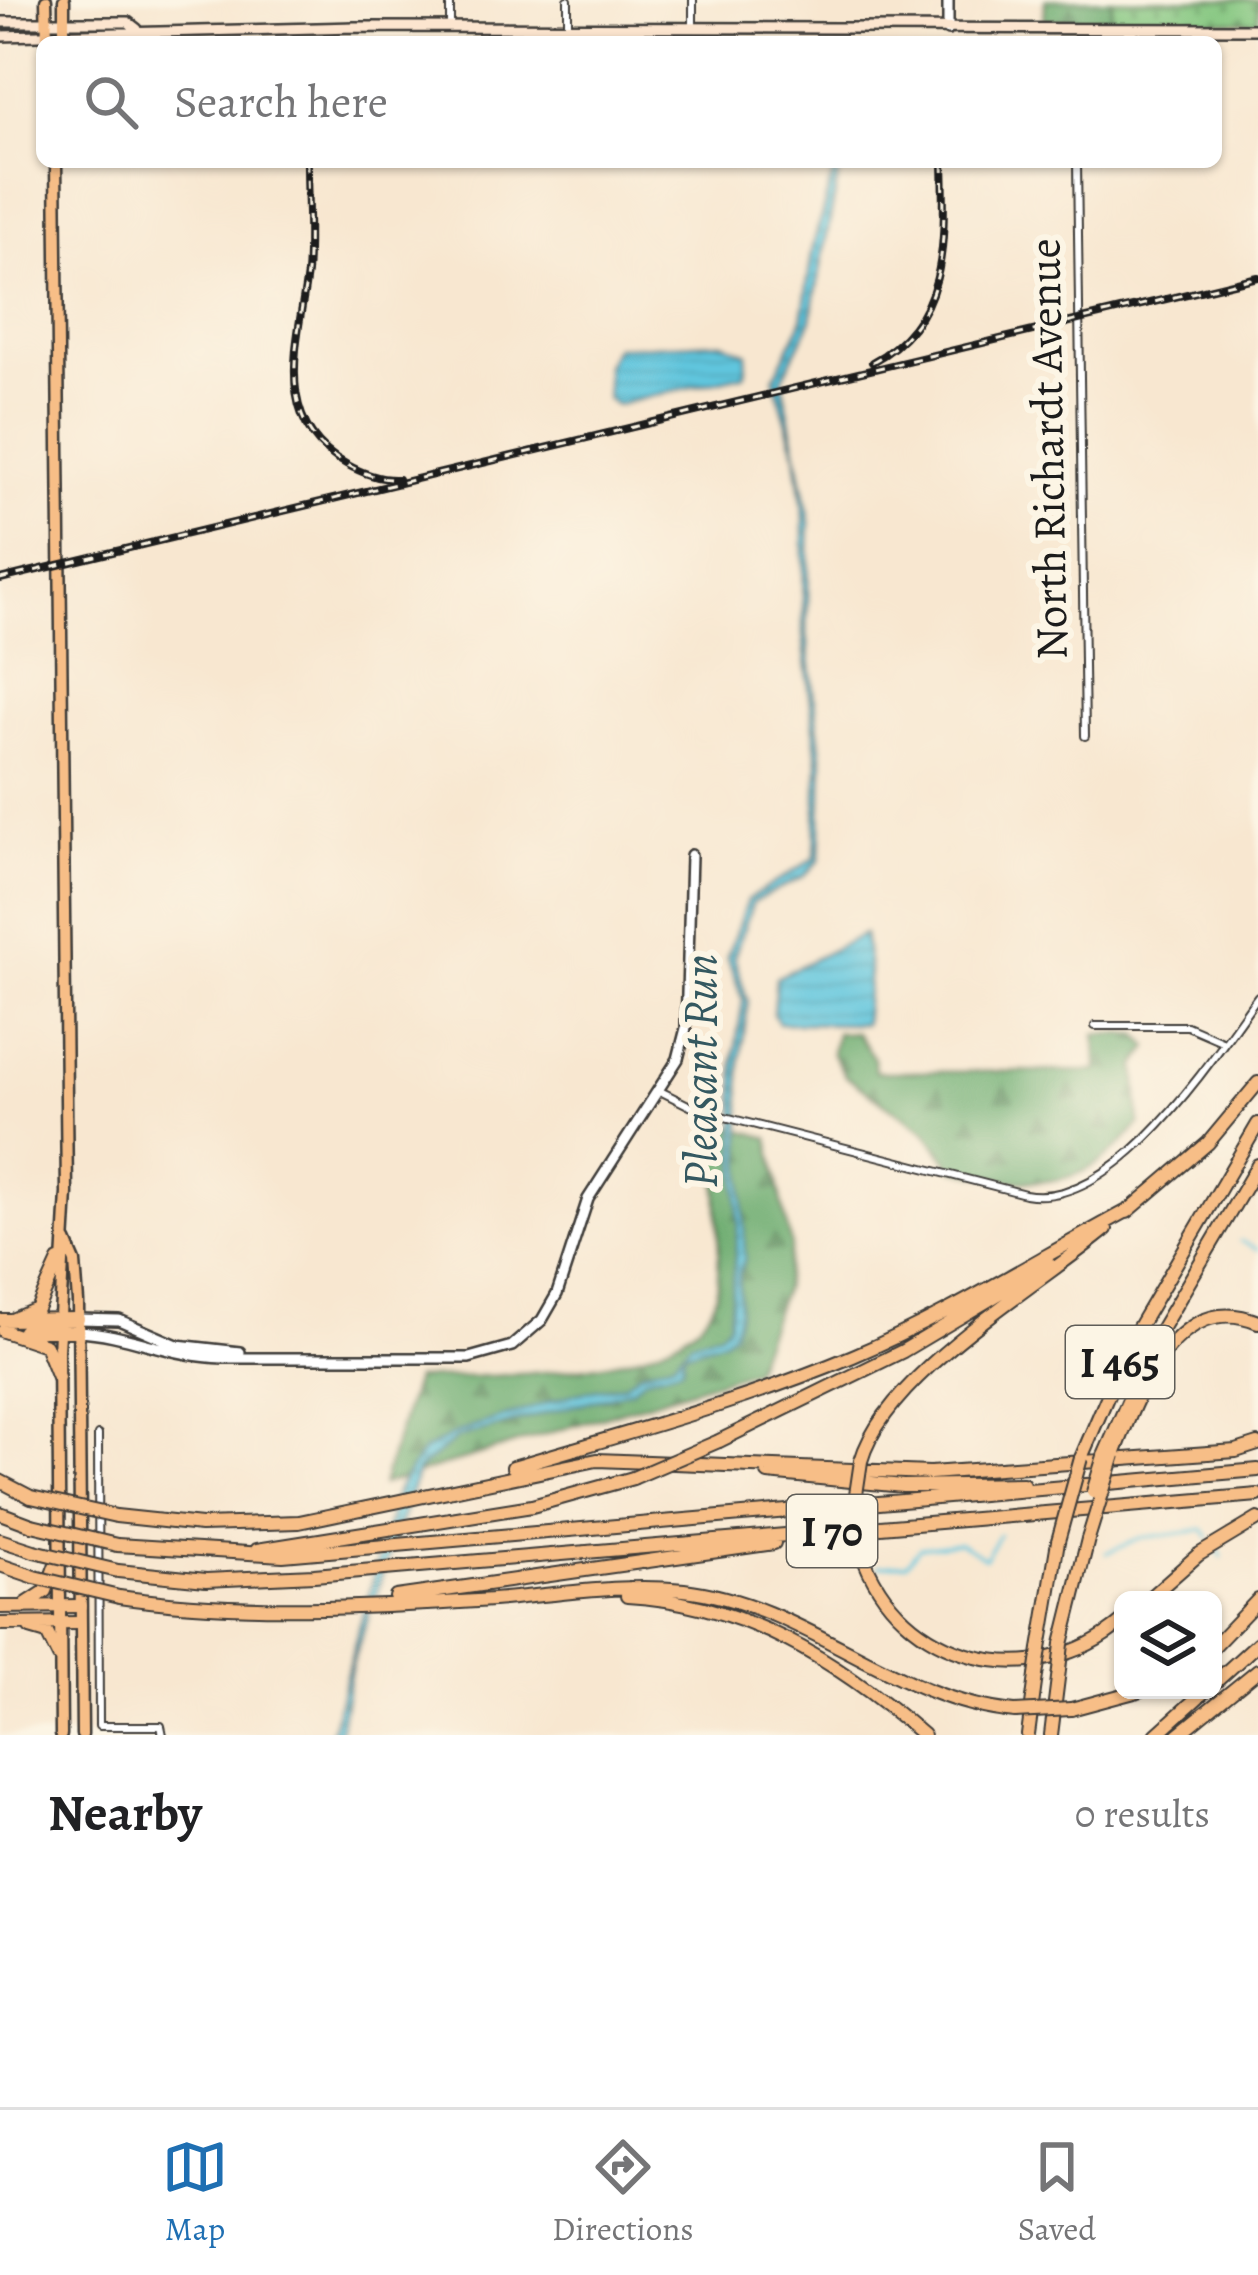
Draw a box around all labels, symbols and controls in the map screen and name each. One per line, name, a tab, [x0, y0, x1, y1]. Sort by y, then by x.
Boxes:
search box	[36, 36, 1222, 168]
icon: search	[78, 69, 144, 135]
text: Search here	[174, 71, 388, 133]
street label: North Richardt Avenue	[1013, 238, 1083, 660]
water label: Pleasant Run	[667, 954, 733, 1188]
road number: I 465	[1066, 1326, 1174, 1398]
road number: I 70	[787, 1495, 877, 1567]
map controls	[1114, 1591, 1222, 1699]
button: layers	[1114, 1591, 1222, 1699]
text: Nearby	[48, 1778, 202, 1848]
text: 0 results	[1075, 1787, 1210, 1840]
tab: Map	[162, 2134, 228, 2251]
tab: Directions	[552, 2134, 694, 2251]
tab: Saved	[1018, 2134, 1096, 2251]

